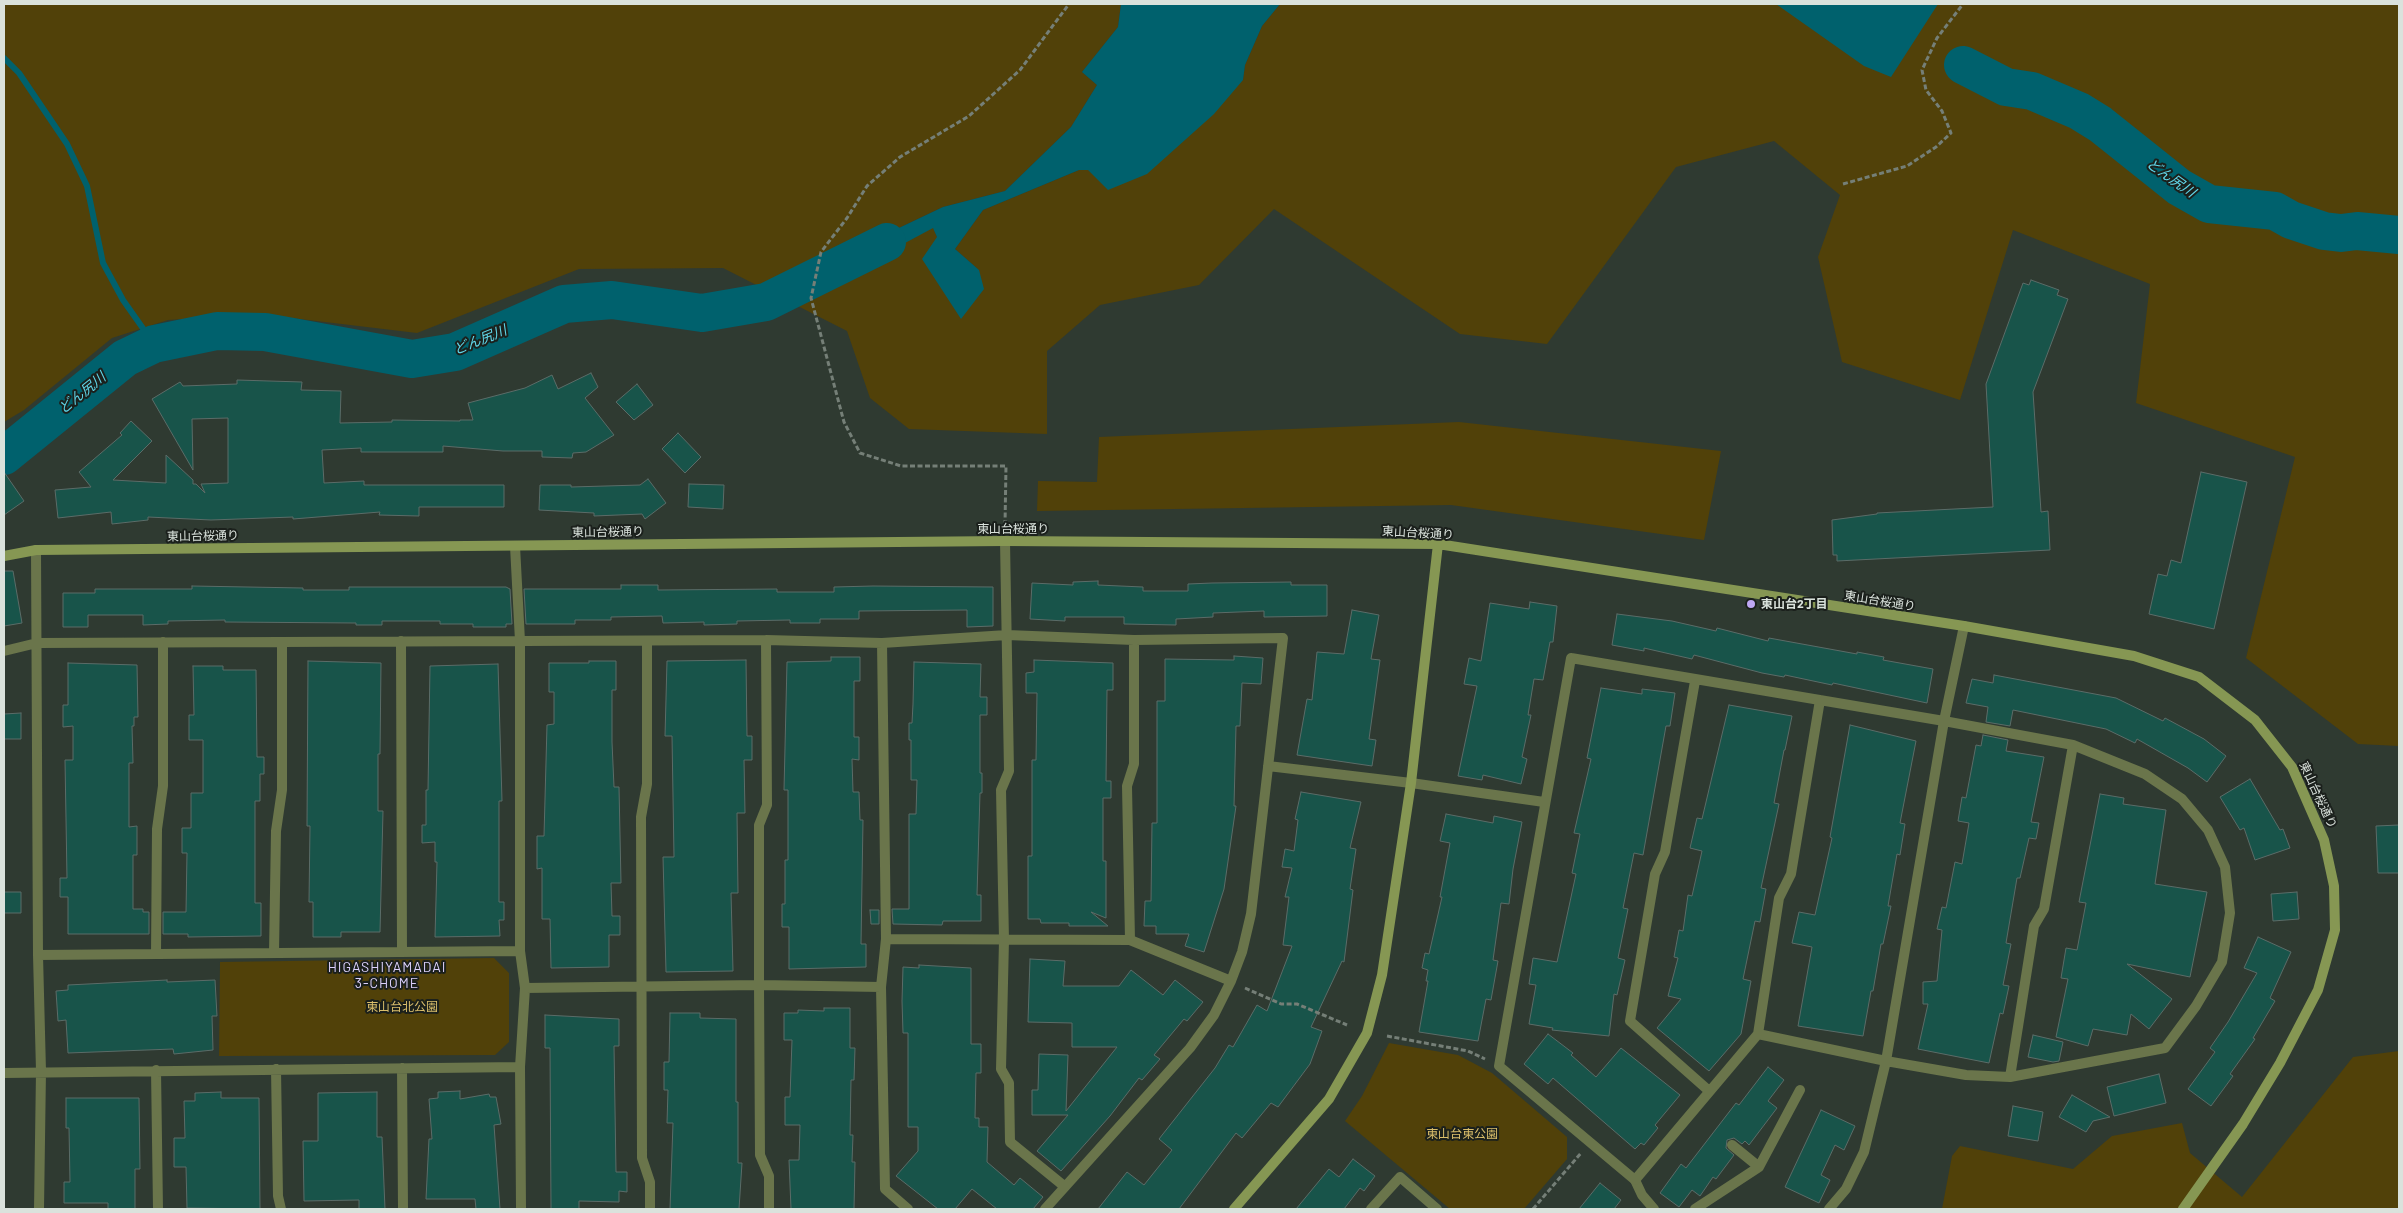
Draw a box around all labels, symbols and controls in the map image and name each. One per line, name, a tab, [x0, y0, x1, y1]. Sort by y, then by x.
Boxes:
water label: どん尻川	[2143, 155, 2199, 201]
water label: どん尻川	[451, 322, 509, 358]
water label: どん尻川	[55, 369, 109, 417]
street label: 東山台桜通り	[977, 522, 1049, 536]
street label: 東山台桜通り	[572, 524, 644, 540]
street label: 東山台桜通り	[1382, 524, 1454, 542]
street label: 東山台桜通り	[167, 528, 239, 544]
street label: 東山台桜通り	[1843, 588, 1917, 614]
place label: 東山台2丁目	[1761, 597, 1828, 611]
marker: 東山台2丁目	[1745, 598, 1757, 610]
street label: 東山台桜通り	[2296, 759, 2340, 831]
district label: HIGASHIYAMADAI 3-CHOME	[326, 959, 448, 992]
park label: 東山台北公園	[366, 1000, 438, 1014]
park label: 東山台東公園	[1426, 1127, 1498, 1141]

